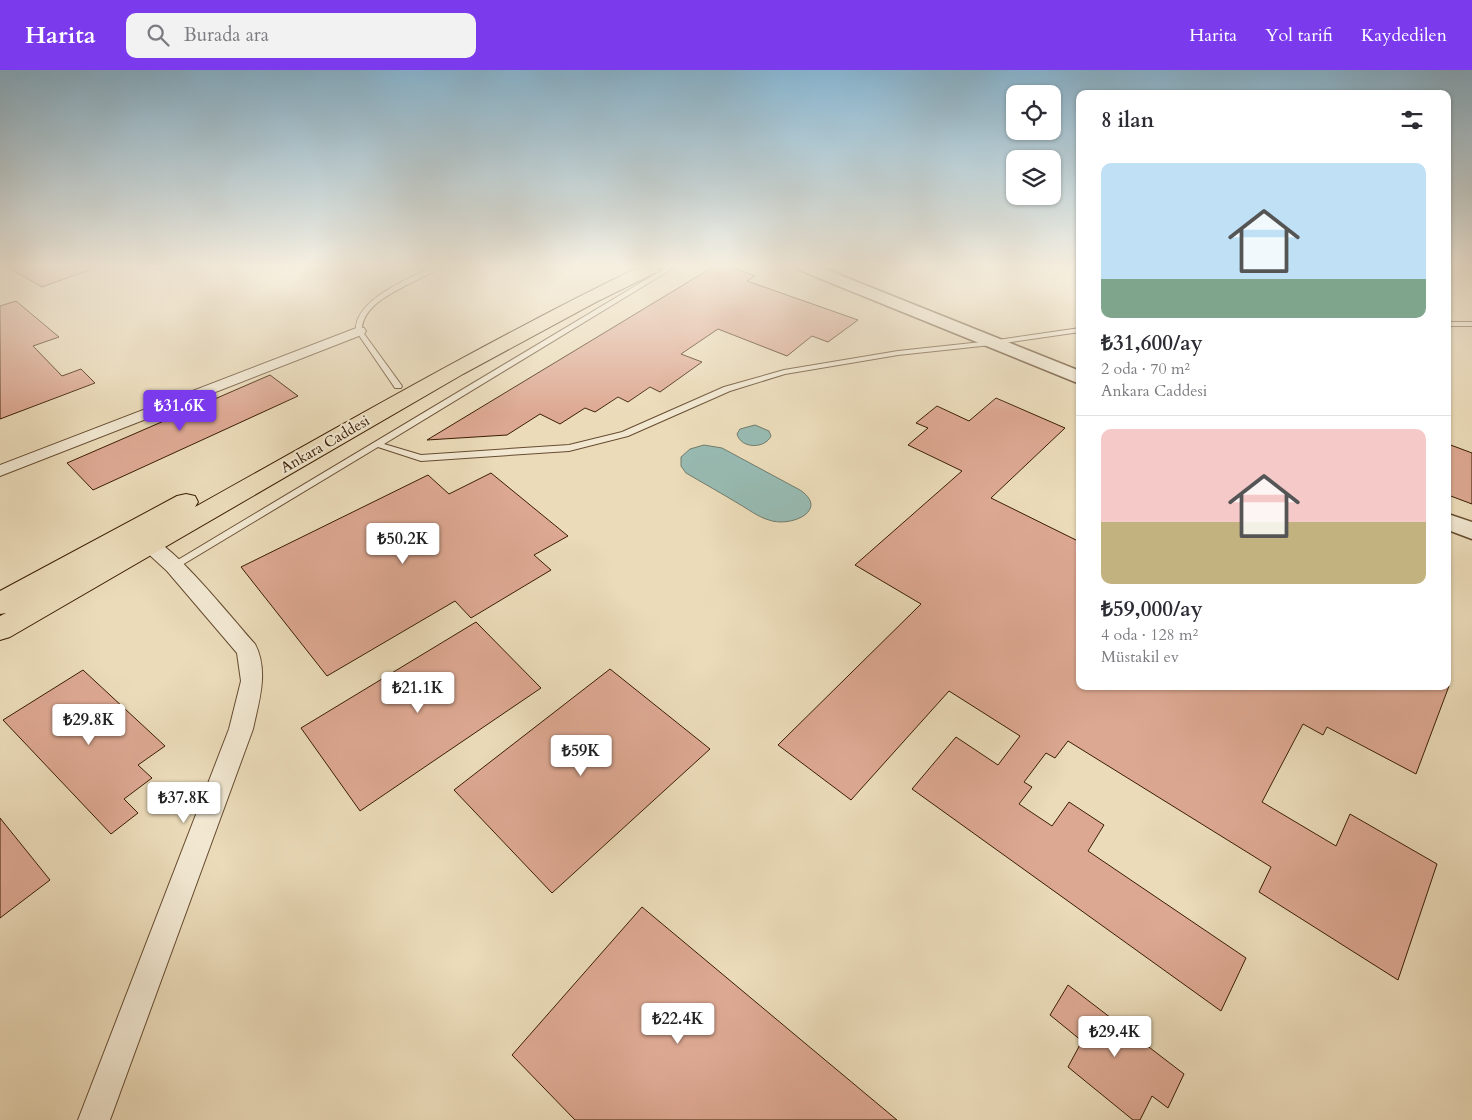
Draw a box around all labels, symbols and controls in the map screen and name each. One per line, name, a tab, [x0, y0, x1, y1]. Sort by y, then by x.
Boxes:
search box	[126, 13, 476, 58]
text: Harita	[25, 19, 96, 52]
icon: search	[144, 21, 172, 49]
text: Burada ara	[184, 22, 269, 48]
text: Harita	[1189, 23, 1237, 48]
text: Yol tarifi	[1265, 23, 1333, 48]
text: Kaydedilen	[1361, 23, 1447, 48]
map controls	[1006, 85, 1061, 205]
button: locate	[1006, 85, 1061, 140]
text: 8 ilan	[1101, 106, 1154, 135]
icon: filters	[1398, 106, 1426, 134]
button: layers	[1006, 150, 1061, 205]
icon: home	[1219, 196, 1309, 286]
text: ₺31,600/ay	[1101, 329, 1203, 358]
text: 2 oda · 70 m²	[1101, 358, 1190, 380]
text: Ankara Caddesi	[1101, 380, 1207, 402]
pin: ₺31.6K	[139, 390, 221, 432]
text: ₺31.6K	[154, 395, 206, 417]
street label: Ankara Caddesi	[277, 410, 373, 478]
icon: home	[1219, 461, 1309, 551]
pin: ₺50.2K	[362, 522, 444, 565]
text: ₺50.2K	[377, 528, 429, 550]
text: ₺59,000/ay	[1101, 595, 1203, 624]
text: 4 oda · 128 m²	[1101, 624, 1198, 646]
text: Müstakil ev	[1101, 646, 1179, 668]
pin: ₺21.1K	[377, 672, 459, 714]
text: ₺21.1K	[392, 677, 444, 699]
pin: ₺29.8K	[48, 704, 130, 746]
text: ₺29.8K	[63, 709, 115, 731]
pin: ₺59K	[551, 734, 611, 777]
text: ₺59K	[562, 740, 600, 762]
pin: ₺37.8K	[143, 782, 225, 824]
text: ₺37.8K	[158, 787, 210, 809]
pin: ₺22.4K	[637, 1002, 719, 1045]
text: ₺22.4K	[652, 1008, 704, 1030]
pin: ₺29.4K	[1074, 1016, 1156, 1058]
text: ₺29.4K	[1089, 1021, 1141, 1043]

